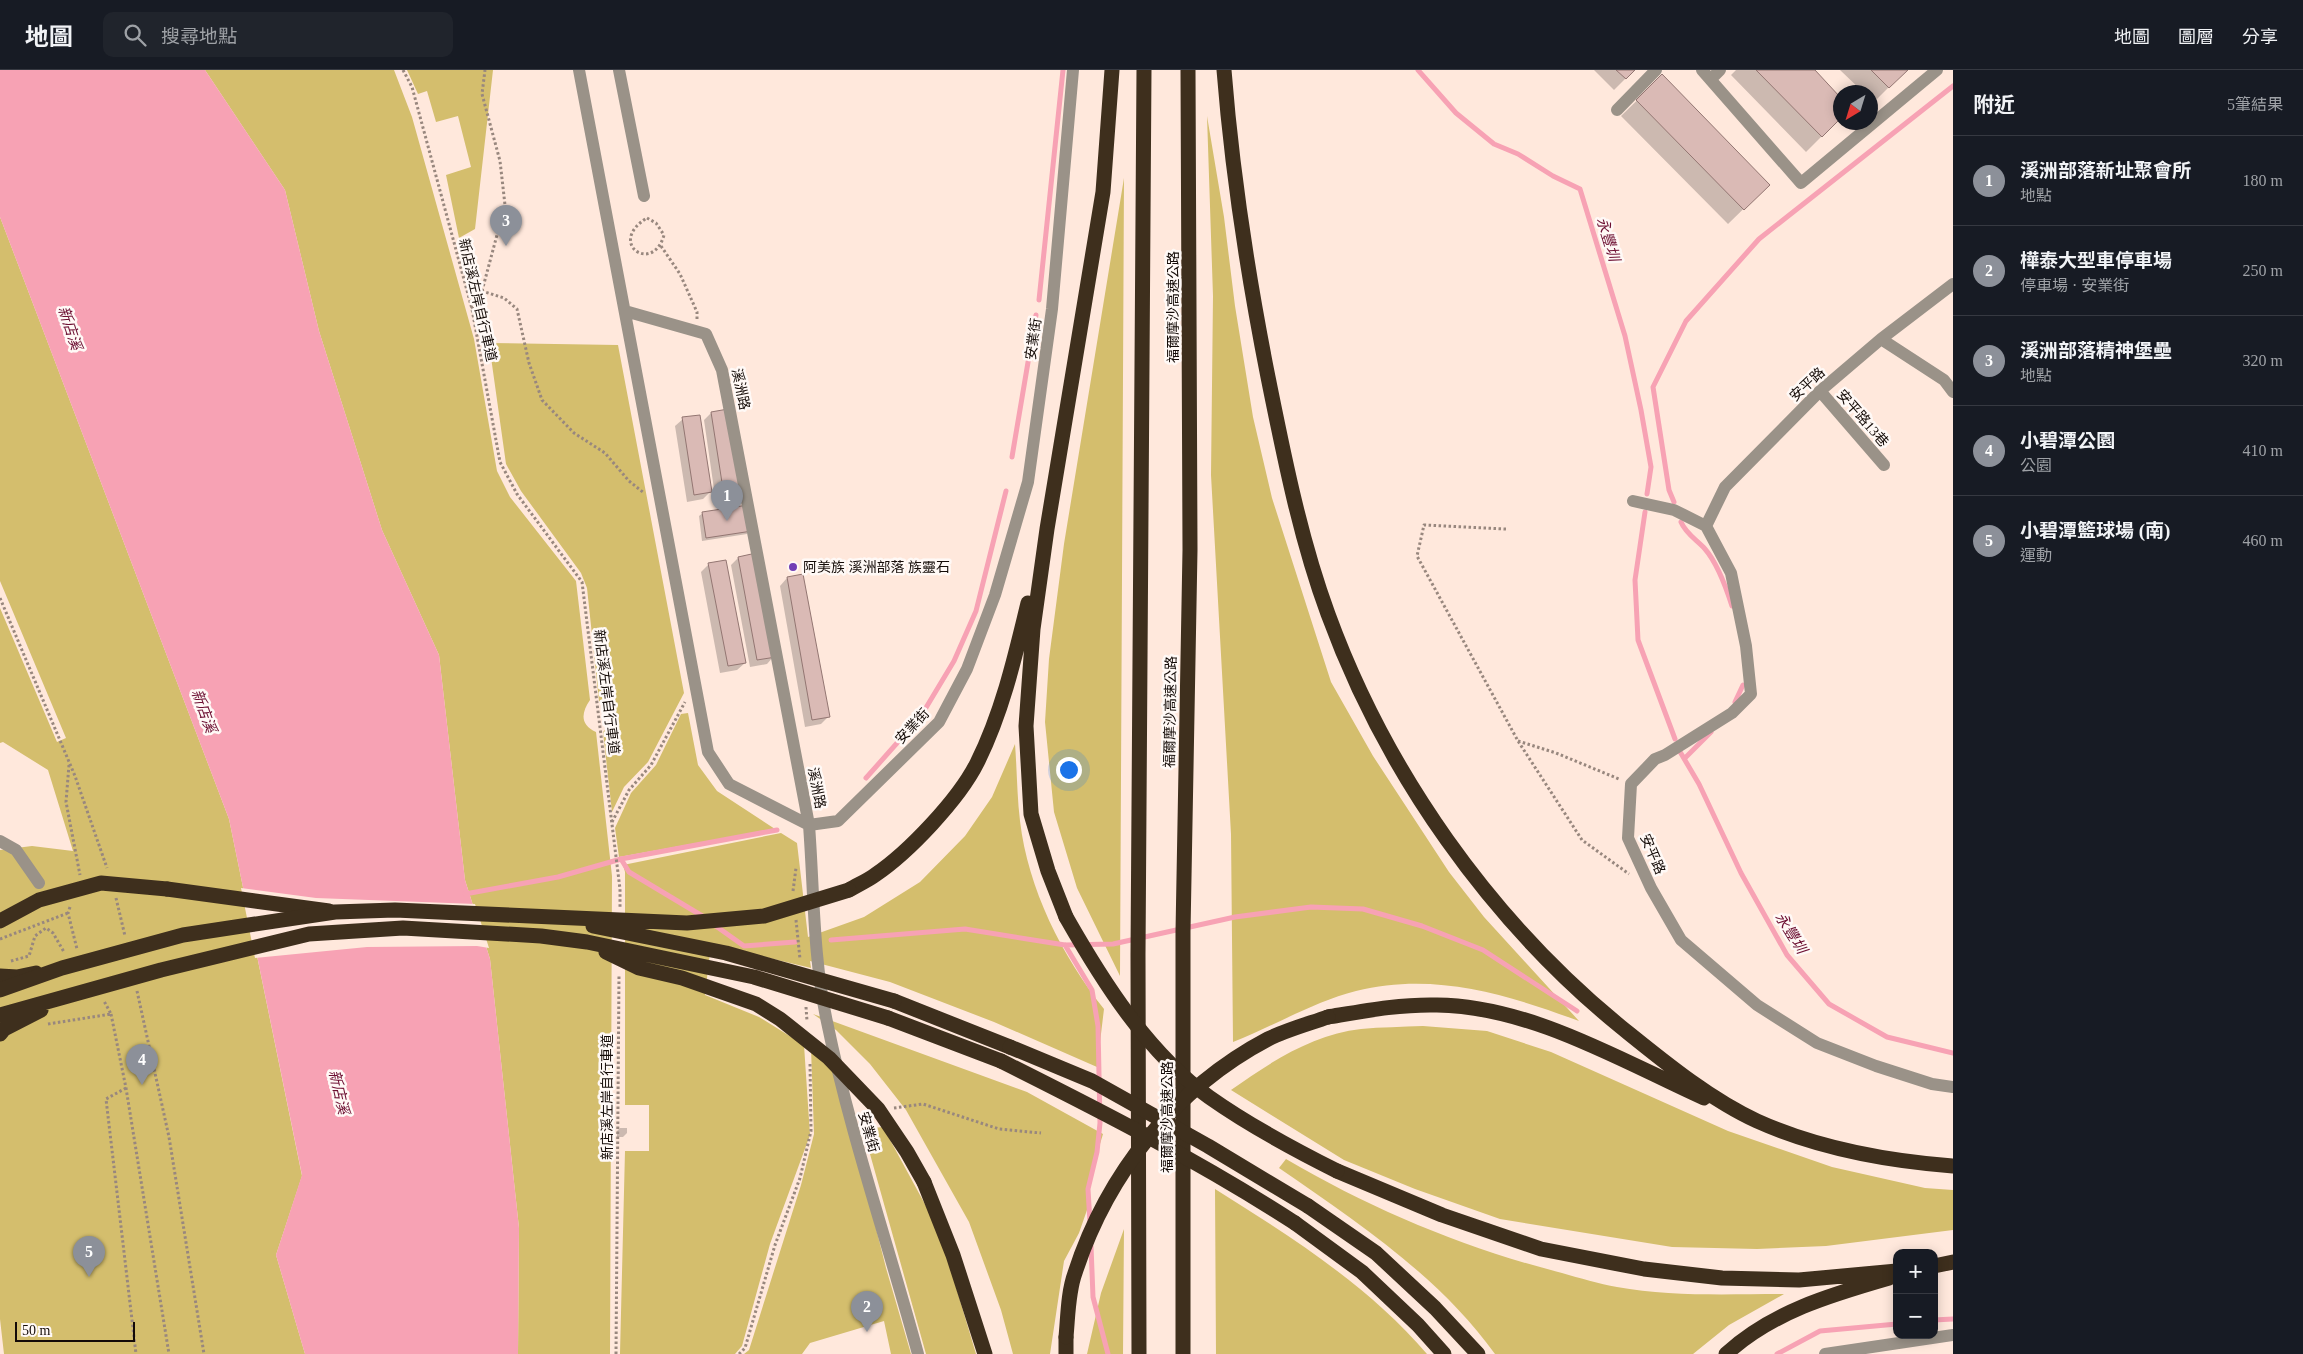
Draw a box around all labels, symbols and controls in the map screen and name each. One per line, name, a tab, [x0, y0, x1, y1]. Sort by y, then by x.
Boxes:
search box	[103, 12, 453, 57]
icon: search	[121, 21, 149, 49]
text: 地圖	[25, 24, 73, 50]
text: 搜尋地點	[161, 26, 237, 47]
text: 地圖	[2114, 27, 2150, 47]
text: 圖層	[2178, 27, 2214, 47]
text: 分享	[2242, 27, 2278, 47]
north arrow	[1833, 85, 1878, 130]
text: 附近	[1973, 93, 2015, 117]
text: 5筆結果	[2227, 96, 2283, 113]
text: 溪洲部落新址聚會所	[2020, 160, 2191, 181]
text: 1	[1985, 172, 1993, 189]
text: 180 m	[2243, 172, 2283, 189]
text: 地點	[2020, 187, 2052, 204]
pin: 3	[490, 205, 522, 246]
water label: 永豐圳	[1594, 215, 1623, 265]
street label: 新店溪左岸自行車道	[456, 237, 499, 363]
text: 樺泰大型車停車場	[2020, 250, 2172, 271]
street label: 福爾摩沙高速公路	[1165, 251, 1181, 363]
text: 2	[1985, 262, 1993, 279]
text: 250 m	[2243, 262, 2283, 279]
text: 停車場 · 安業街	[2020, 277, 2129, 294]
water label: 新店溪	[55, 304, 85, 354]
street label: 安業街	[1023, 317, 1044, 361]
text: 溪洲部落精神堡壘	[2020, 340, 2172, 361]
text: 3	[1985, 352, 1993, 369]
text: 320 m	[2243, 352, 2283, 369]
street label: 安平路	[1787, 365, 1828, 404]
street label: 溪洲路	[729, 367, 753, 411]
text: 地點	[2020, 367, 2052, 384]
street label: 安平路13巷	[1834, 387, 1891, 450]
text: 小碧潭公園	[2020, 430, 2115, 451]
text: 4	[1985, 442, 1993, 459]
text: 410 m	[2243, 442, 2283, 459]
text: 公園	[2020, 457, 2052, 474]
pin: 1	[711, 480, 743, 521]
text: 小碧潭籃球場 (南)	[2020, 520, 2170, 541]
text: 5	[1985, 532, 1993, 549]
text: 460 m	[2243, 532, 2283, 549]
text: 運動	[2020, 547, 2052, 564]
place label: 阿美族 溪洲部落 族靈石	[803, 559, 950, 575]
marker: 阿美族 溪洲部落 族靈石	[787, 561, 799, 573]
street label: 新店溪左岸自行車道	[591, 629, 622, 756]
street label: 福爾摩沙高速公路	[1161, 656, 1179, 768]
water label: 新店溪	[189, 687, 220, 737]
street label: 安業街	[893, 706, 932, 747]
your location	[1056, 757, 1082, 783]
street label: 溪洲路	[805, 766, 829, 810]
street label: 安平路	[1637, 832, 1668, 876]
water label: 永豐圳	[1772, 910, 1811, 958]
street label: 新店溪左岸自行車道	[600, 1034, 615, 1160]
pin: 4	[126, 1044, 158, 1085]
street label: 福爾摩沙高速公路	[1159, 1061, 1175, 1173]
water label: 新店溪	[326, 1068, 352, 1118]
street label: 安業街	[856, 1110, 882, 1154]
pin: 5	[73, 1236, 105, 1277]
map controls	[1893, 1249, 1938, 1339]
button: +	[1893, 1249, 1938, 1294]
pin: 2	[851, 1291, 883, 1332]
button: −	[1893, 1294, 1938, 1339]
scale bar	[15, 1319, 135, 1342]
text: 50 m	[22, 1323, 50, 1338]

